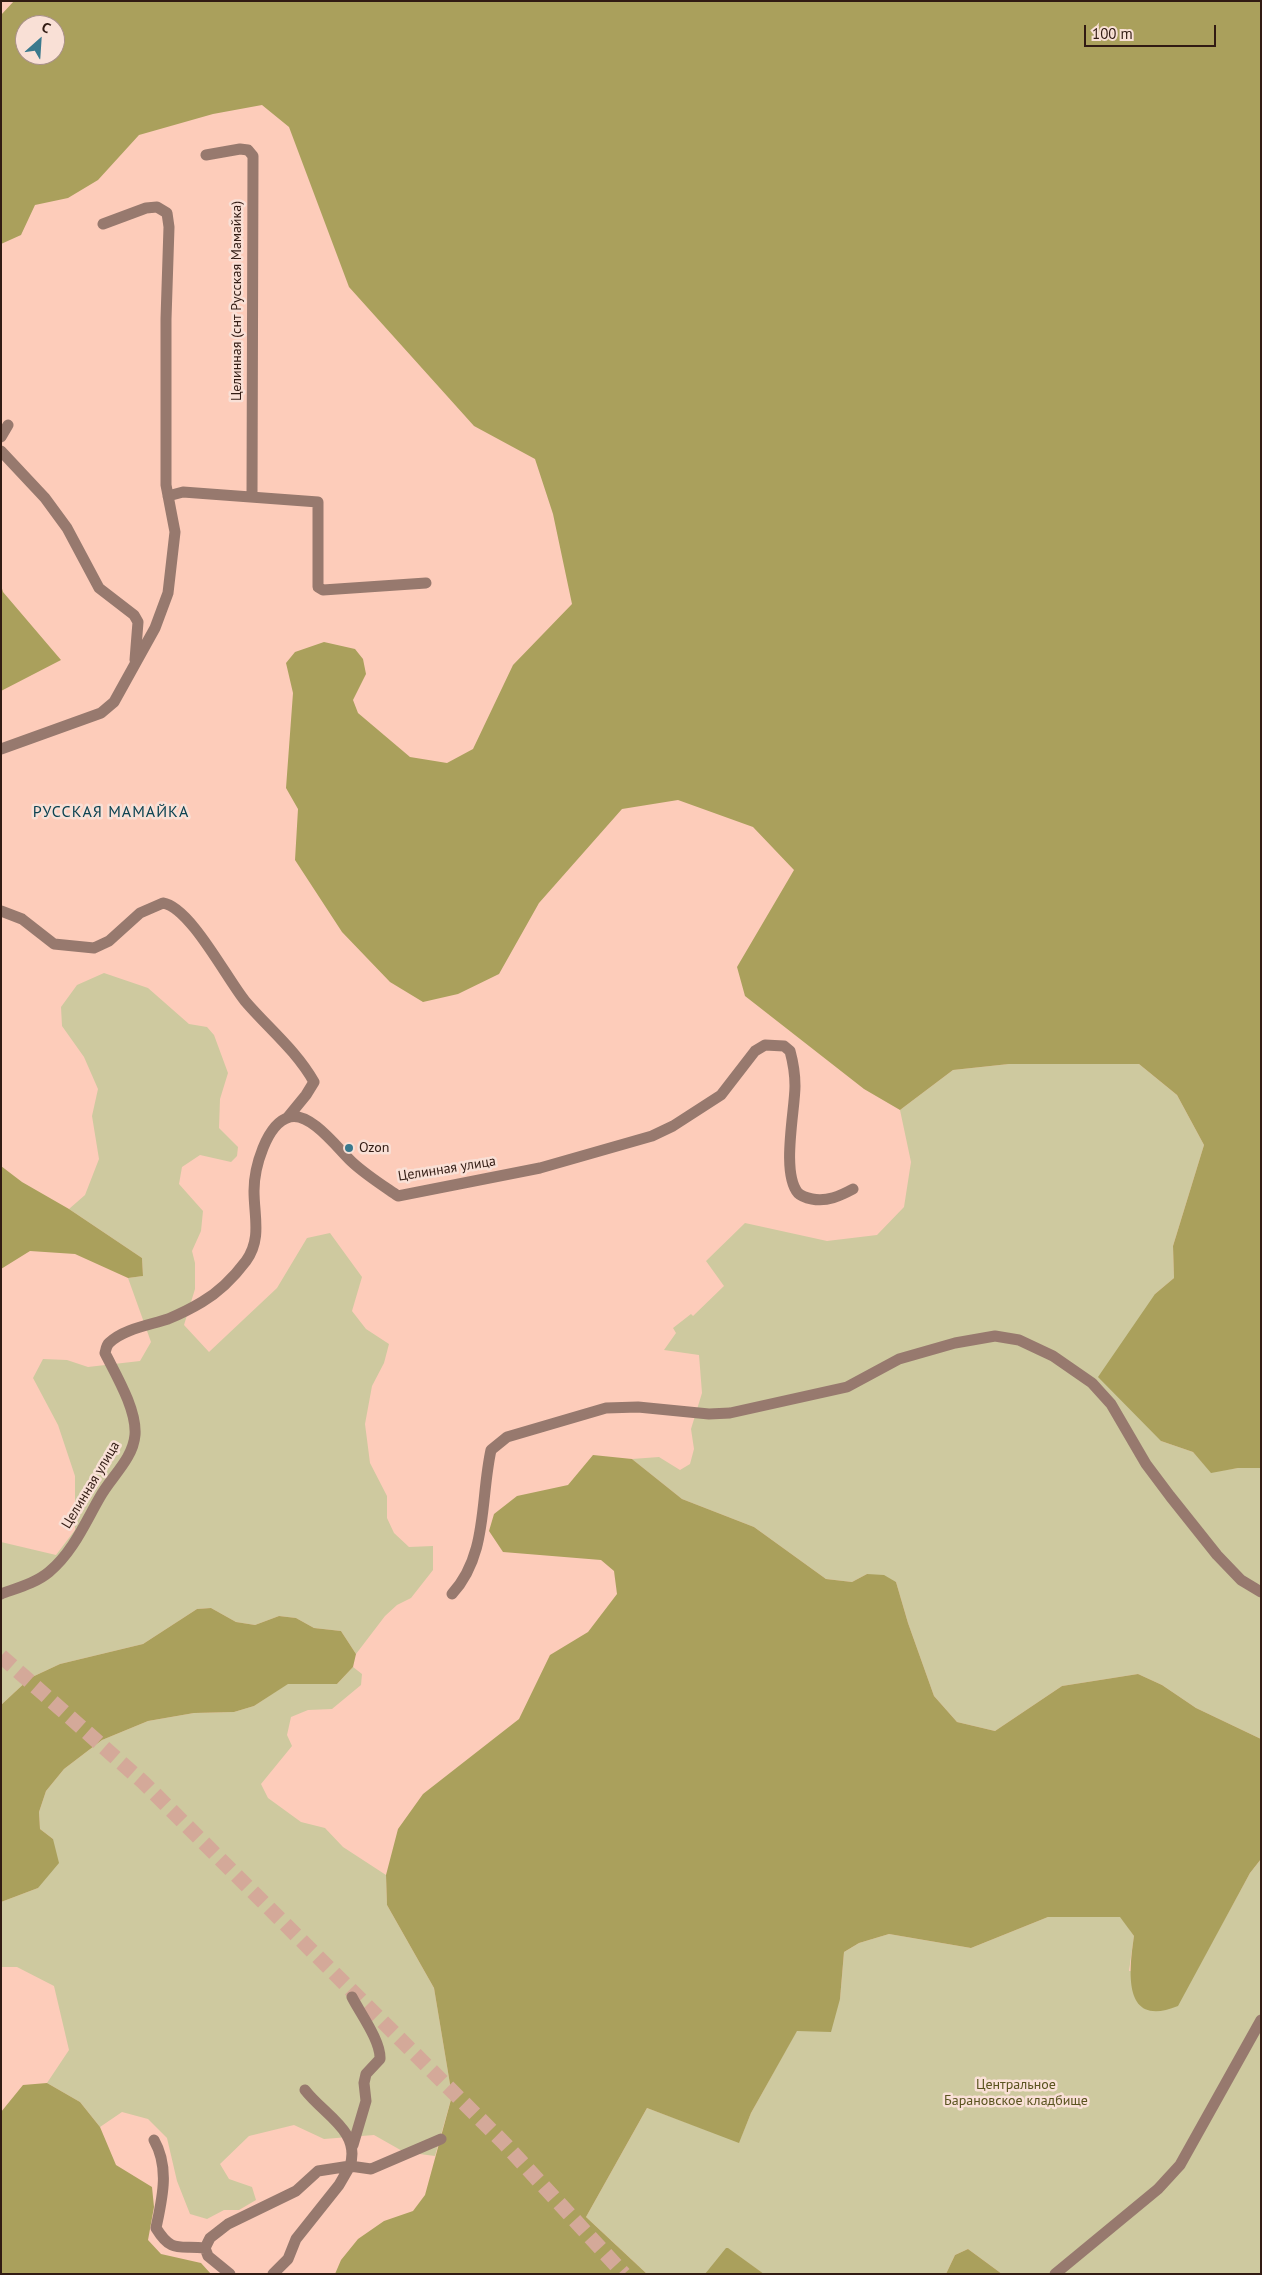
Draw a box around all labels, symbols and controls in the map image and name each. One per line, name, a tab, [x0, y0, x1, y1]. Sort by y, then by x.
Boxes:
north arrow	[15, 15, 65, 65]
scale bar	[1087, 15, 1220, 47]
text: С	[39, 18, 54, 37]
text: 100 m	[1092, 24, 1133, 43]
street label: Целинная (снт Русская Мамайка)	[229, 201, 245, 401]
district label: РУССКАЯ МАМАЙКА	[31, 802, 191, 822]
place label: Ozon	[359, 1140, 389, 1156]
marker: Ozon	[343, 1142, 355, 1154]
street label: Целинная улица	[397, 1153, 497, 1185]
street label: Целинная улица	[58, 1438, 124, 1532]
park label: Центральное Барановское кладбище	[944, 2077, 1088, 2110]

